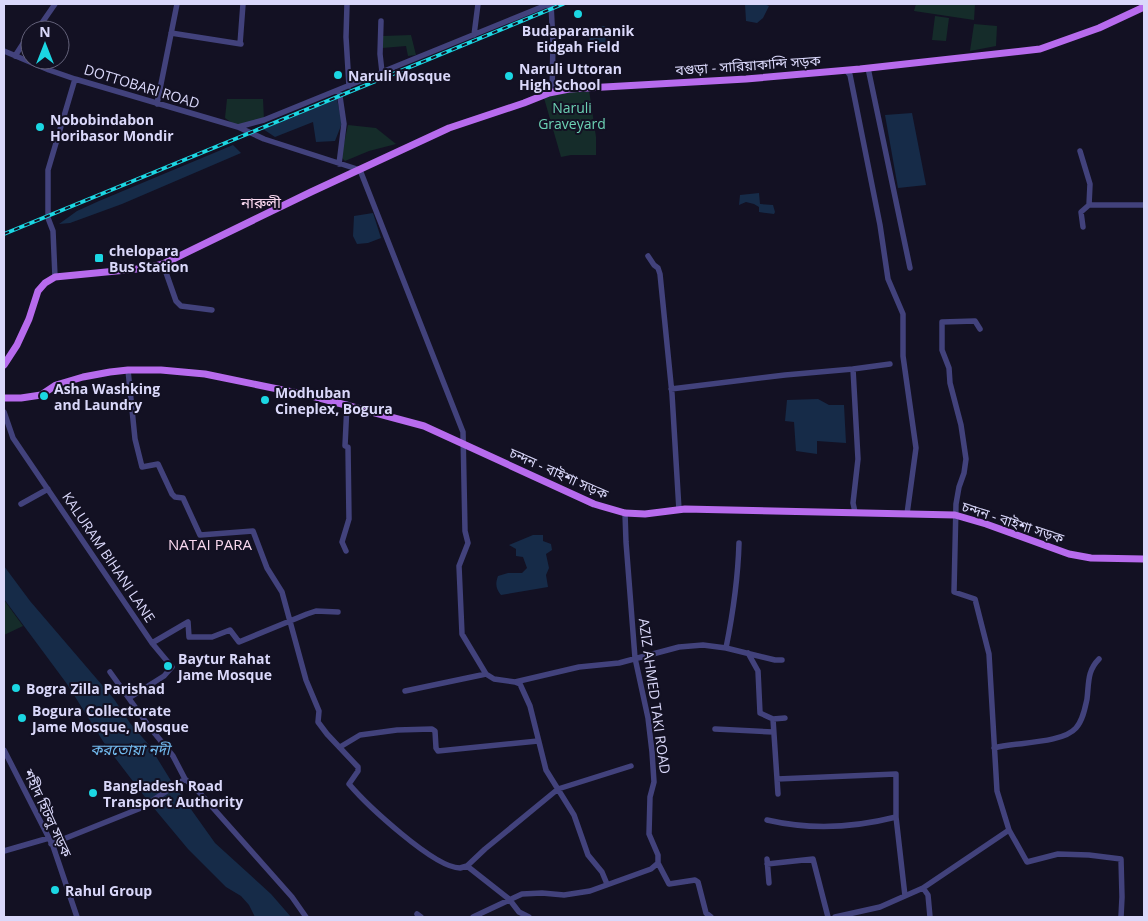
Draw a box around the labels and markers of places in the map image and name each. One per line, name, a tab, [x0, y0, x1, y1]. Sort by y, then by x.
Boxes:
marker: Budaparamanik Eidgah Field	[572, 8, 584, 20]
place label: Budaparamanik Eidgah Field	[522, 21, 635, 56]
place label: Naruli Uttoran High School	[519, 59, 622, 94]
place label: Naruli Mosque	[348, 66, 451, 85]
marker: Naruli Mosque	[332, 69, 344, 81]
marker: Naruli Uttoran High School	[503, 70, 515, 82]
place label: Nobobindabon Horibasor Mondir	[50, 110, 174, 145]
marker: Nobobindabon Horibasor Mondir	[34, 121, 46, 133]
place label: chelopara Bus Station	[109, 241, 189, 276]
marker: chelopara Bus Station	[93, 252, 105, 264]
place label: Asha Washking and Laundry	[54, 379, 160, 414]
place label: Modhuban Cineplex, Bogura	[275, 383, 393, 418]
marker: Asha Washking and Laundry	[38, 390, 50, 402]
marker: Modhuban Cineplex, Bogura	[259, 394, 271, 406]
place label: Baytur Rahat Jame Mosque	[176, 649, 272, 684]
marker: Baytur Rahat Jame Mosque	[162, 660, 174, 672]
place label: Bogra Zilla Parishad	[26, 679, 165, 698]
marker: Bogra Zilla Parishad	[10, 682, 22, 694]
place label: Bogura Collectorate Jame Mosque, Mosque	[30, 701, 189, 736]
marker: Bogura Collectorate Jame Mosque, Mosque	[16, 712, 28, 724]
place label: Bangladesh Road Transport Authority	[103, 776, 243, 811]
marker: Bangladesh Road Transport Authority	[87, 787, 99, 799]
place label: Rahul Group	[65, 881, 152, 900]
marker: Rahul Group	[49, 884, 61, 896]

